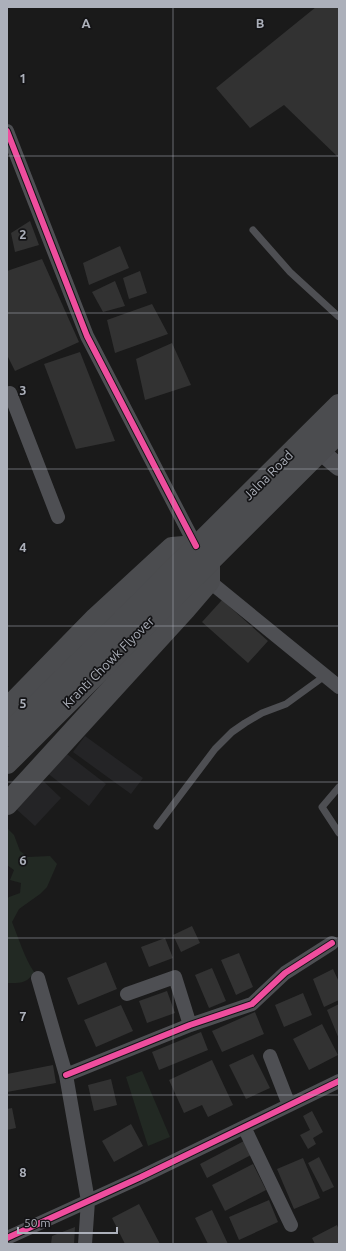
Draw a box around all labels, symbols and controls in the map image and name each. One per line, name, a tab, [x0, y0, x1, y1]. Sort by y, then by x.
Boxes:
text: A	[81, 16, 91, 30]
text: B	[256, 16, 265, 30]
text: 1	[19, 71, 27, 85]
text: 2	[19, 227, 27, 241]
text: 3	[19, 383, 27, 397]
street label: Jalna Road	[241, 448, 295, 502]
text: 4	[19, 540, 27, 554]
street label: Kranti Chowk Flyover	[59, 613, 157, 711]
text: 5	[19, 696, 27, 710]
text: 6	[19, 853, 27, 867]
text: 7	[19, 1009, 27, 1023]
text: 8	[19, 1165, 27, 1179]
scale bar	[18, 1209, 117, 1235]
text: 50 m	[24, 1216, 51, 1229]

